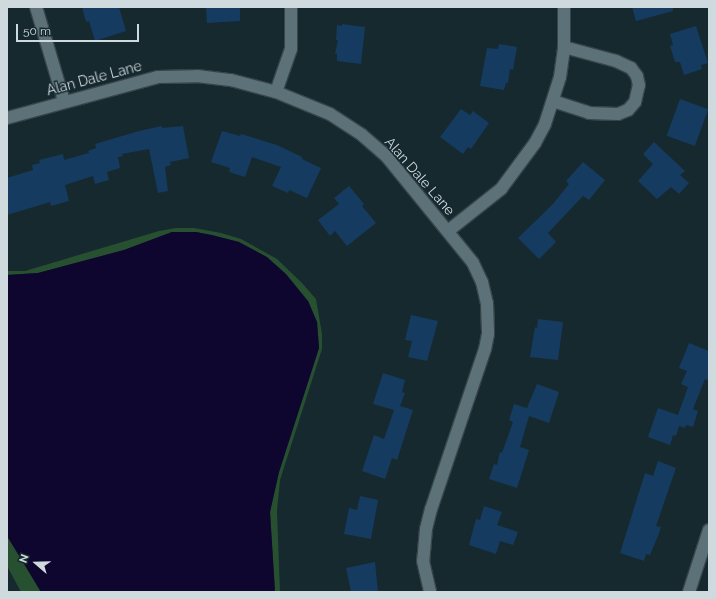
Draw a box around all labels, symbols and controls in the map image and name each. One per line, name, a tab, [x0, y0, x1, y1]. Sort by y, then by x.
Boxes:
scale bar	[18, 16, 141, 42]
text: 50 m	[23, 24, 51, 38]
street label: Alan Dale Lane	[44, 57, 144, 99]
street label: Alan Dale Lane	[382, 134, 458, 218]
north arrow	[16, 543, 56, 583]
text: N	[17, 553, 32, 565]

